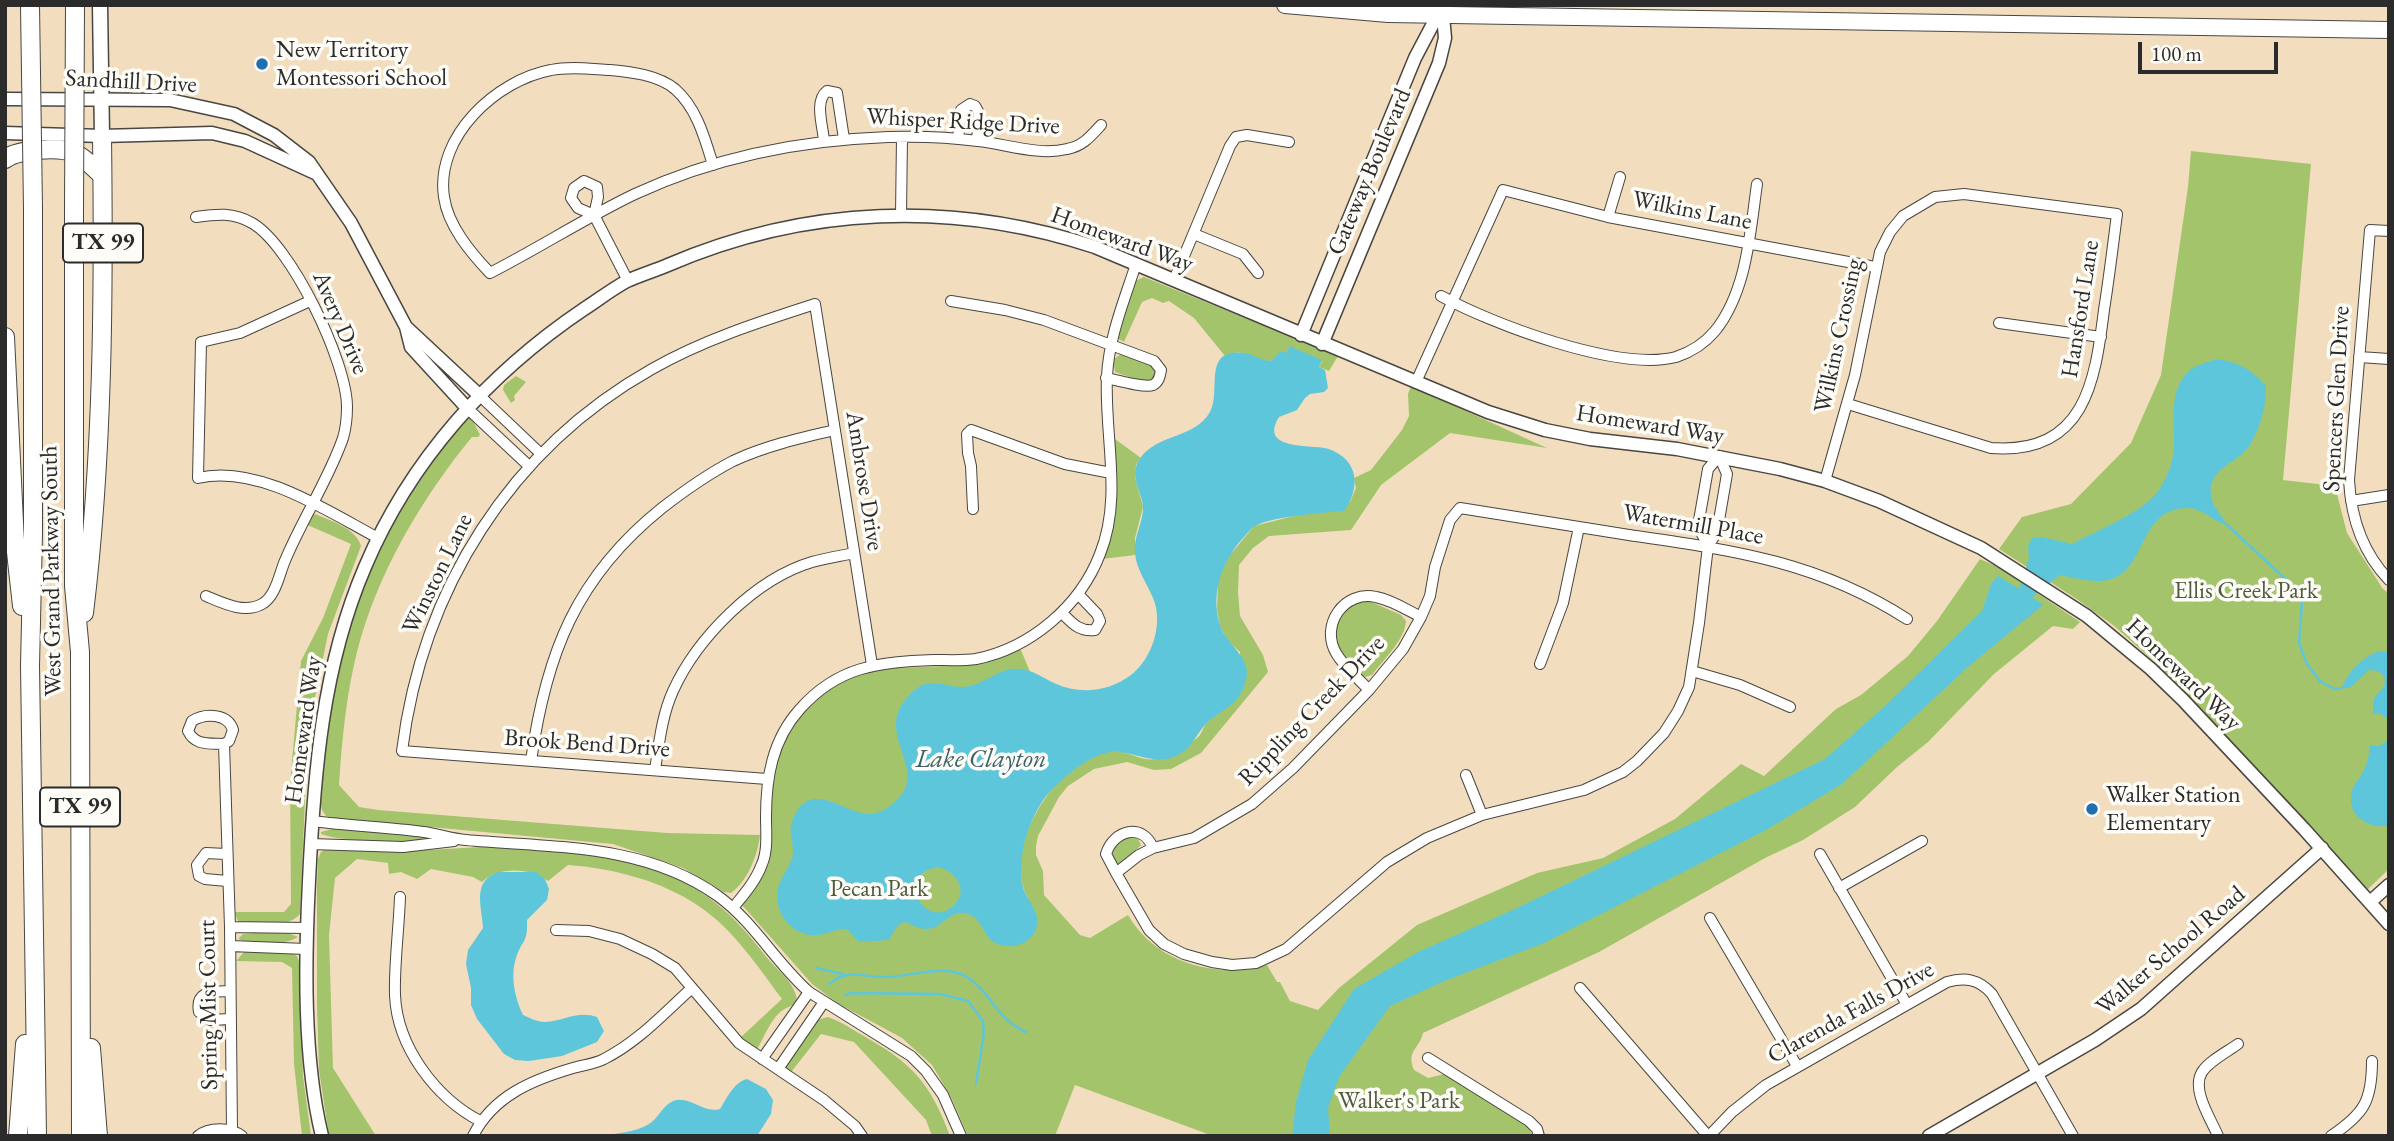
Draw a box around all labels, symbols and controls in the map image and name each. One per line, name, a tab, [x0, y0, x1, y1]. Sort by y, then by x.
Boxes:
scale bar	[2142, 28, 2282, 72]
place label: New Territory Montessori School	[276, 36, 447, 92]
text: 100 m	[2151, 40, 2202, 67]
marker: New Territory Montessori School	[254, 56, 270, 72]
street label: Sandhill Drive	[65, 64, 197, 100]
street label: Gateway Boulevard	[1322, 84, 1418, 260]
street label: Whisper Ridge Drive	[866, 103, 1060, 141]
street label: Wilkins Lane	[1630, 185, 1754, 237]
street label: Homeward Way	[1047, 201, 1197, 279]
road number: TX 99	[63, 224, 143, 262]
street label: Hansford Lane	[2056, 238, 2106, 380]
street label: Wilkins Crossing	[1809, 256, 1869, 416]
street label: Avery Drive	[305, 267, 375, 379]
street label: Spencers Glen Drive	[2318, 305, 2356, 493]
street label: Homeward Way	[1574, 399, 1726, 451]
street label: Ambrose Drive	[839, 409, 889, 553]
street label: West Grand Parkway South	[35, 445, 69, 697]
street label: Watermill Place	[1620, 498, 1766, 552]
street label: Winston Lane	[396, 509, 480, 639]
park label: Ellis Creek Park	[2174, 577, 2318, 605]
street label: Homeward Way	[2119, 613, 2247, 737]
street label: Rippling Creek Drive	[1233, 630, 1391, 792]
street label: Homeward Way	[279, 654, 329, 806]
street label: Brook Bend Drive	[503, 724, 671, 764]
water label: Lake Clayton	[915, 744, 1047, 776]
place label: Walker Station Elementary	[2106, 781, 2241, 837]
road number: TX 99	[40, 788, 120, 827]
marker: Walker Station Elementary	[2084, 801, 2100, 817]
park label: Pecan Park	[830, 875, 928, 903]
street label: Walker School Road	[2091, 880, 2251, 1022]
street label: Spring Mist Court	[193, 920, 225, 1090]
street label: Clarenda Falls Drive	[1763, 955, 1939, 1071]
park label: Walker's Park	[1338, 1087, 1460, 1115]

